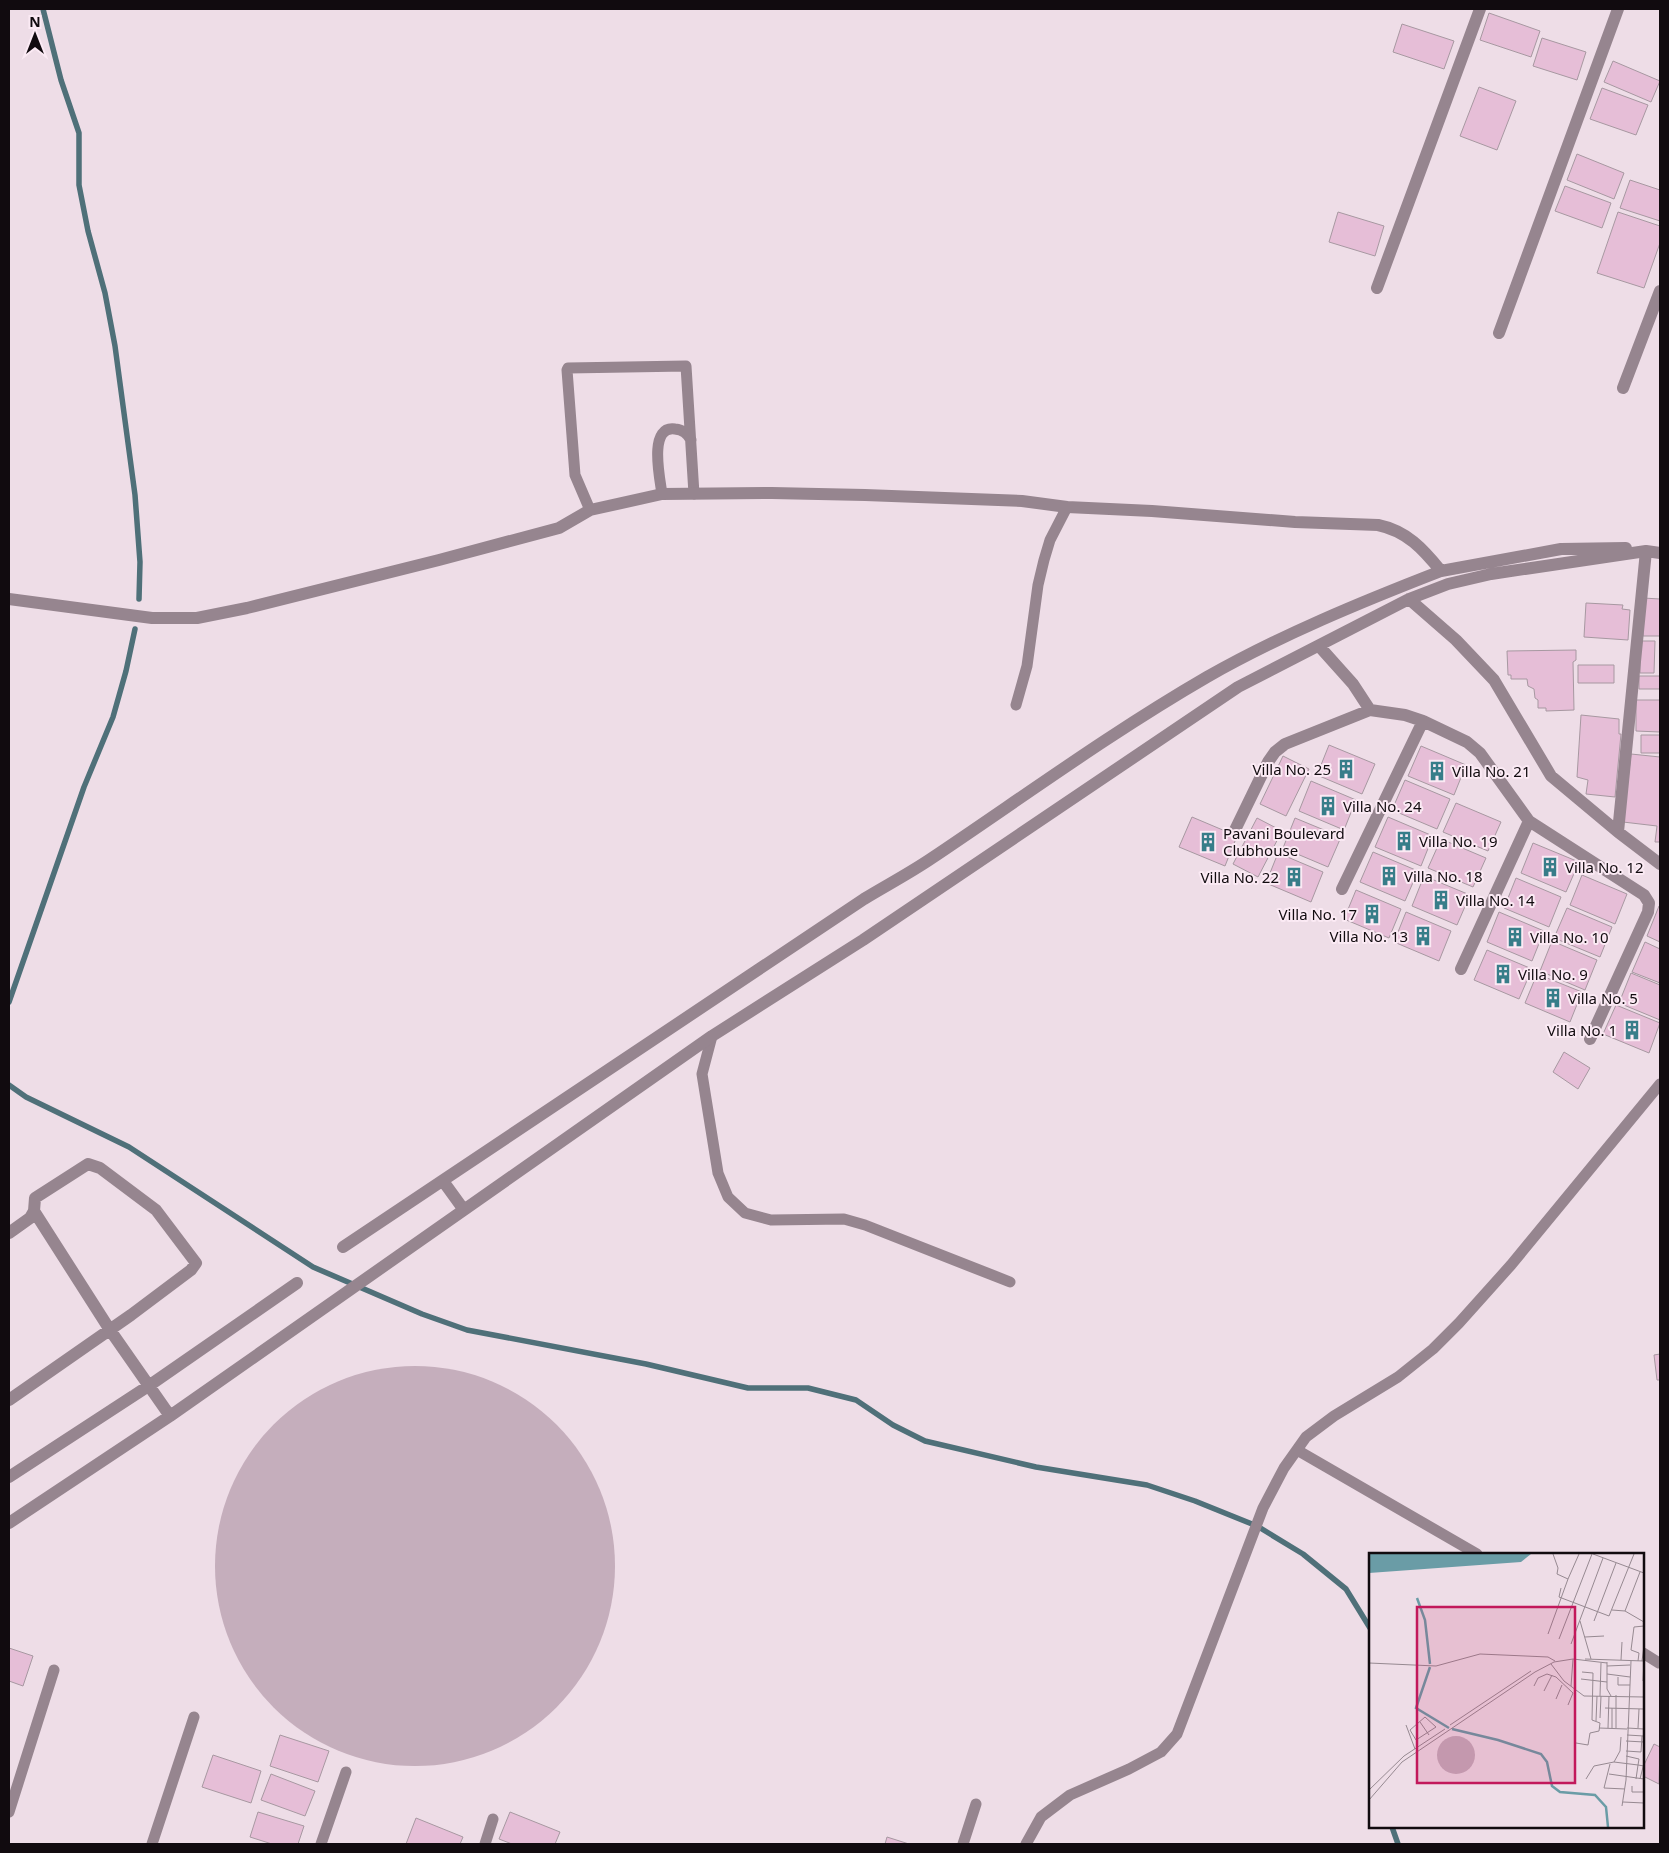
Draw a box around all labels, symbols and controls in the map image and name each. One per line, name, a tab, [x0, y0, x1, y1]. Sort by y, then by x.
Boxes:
north arrow	[10, 10, 60, 60]
text: N	[29, 12, 41, 31]
building icon: Villa No. 25	[1335, 758, 1357, 780]
place label: Villa No. 25	[1253, 759, 1331, 779]
building icon: Villa No. 21	[1426, 760, 1448, 782]
place label: Villa No. 21	[1452, 761, 1530, 781]
building icon: Villa No. 24	[1317, 795, 1339, 817]
place label: Villa No. 24	[1343, 796, 1422, 816]
place label: Pavani Boulevard Clubhouse	[1223, 823, 1345, 860]
building icon: Villa No. 19	[1393, 830, 1415, 852]
building icon: Pavani Boulevard Clubhouse	[1197, 831, 1219, 853]
place label: Villa No. 19	[1419, 831, 1497, 851]
building icon: Villa No. 12	[1539, 856, 1561, 878]
place label: Villa No. 12	[1565, 857, 1643, 877]
building icon: Villa No. 18	[1378, 865, 1400, 887]
building icon: Villa No. 22	[1283, 866, 1305, 888]
place label: Villa No. 18	[1404, 866, 1482, 886]
place label: Villa No. 22	[1201, 867, 1279, 887]
building icon: Villa No. 14	[1430, 889, 1452, 911]
place label: Villa No. 14	[1456, 890, 1535, 910]
building icon: Villa No. 17	[1361, 903, 1383, 925]
place label: Villa No. 17	[1279, 904, 1357, 924]
building icon: Villa No. 13	[1412, 925, 1434, 947]
place label: Villa No. 13	[1330, 926, 1408, 946]
building icon: Villa No. 10	[1504, 926, 1526, 948]
place label: Villa No. 10	[1530, 927, 1608, 947]
building icon: Villa No. 9	[1492, 963, 1514, 985]
place label: Villa No. 9	[1518, 964, 1588, 984]
building icon: Villa No. 5	[1542, 987, 1564, 1009]
place label: Villa No. 5	[1568, 988, 1638, 1008]
building icon: Villa No. 1	[1621, 1019, 1643, 1041]
place label: Villa No. 1	[1547, 1020, 1617, 1040]
inset map	[1369, 1553, 1644, 1828]

